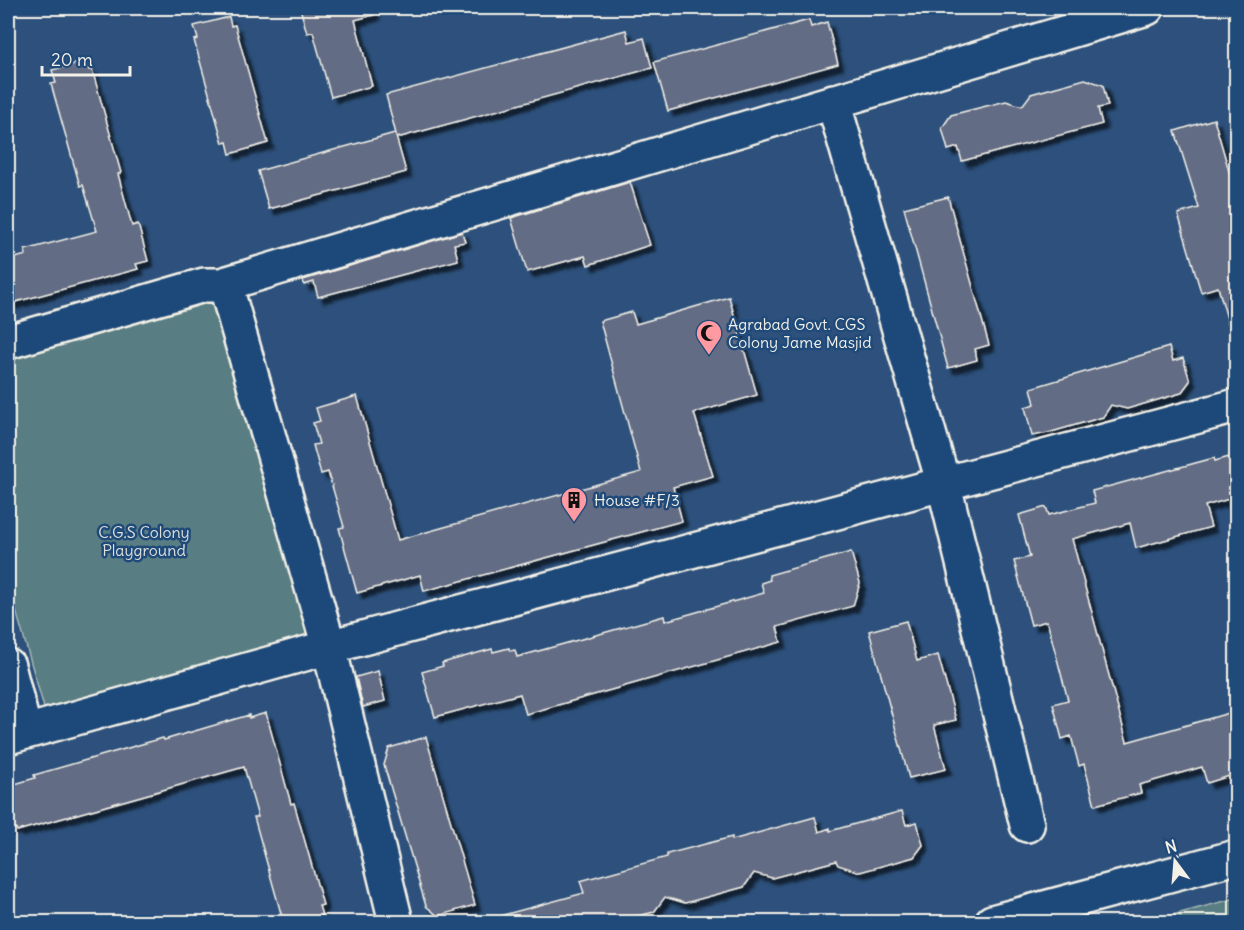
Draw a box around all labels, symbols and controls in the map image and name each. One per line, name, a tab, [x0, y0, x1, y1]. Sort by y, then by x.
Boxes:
scale bar	[42, 39, 130, 77]
text: 20 m	[51, 48, 93, 71]
place label: Agrabad Govt. CGS Colony Jame Masjid	[728, 314, 872, 352]
mosque icon: Agrabad Govt. CGS Colony Jame Masjid	[694, 318, 724, 356]
building icon: House #F/3	[559, 485, 589, 523]
place label: House #F/3	[594, 490, 680, 510]
park label: C.G.S Colony Playground	[98, 522, 190, 560]
north arrow	[1145, 831, 1205, 891]
text: N	[1163, 835, 1179, 858]

